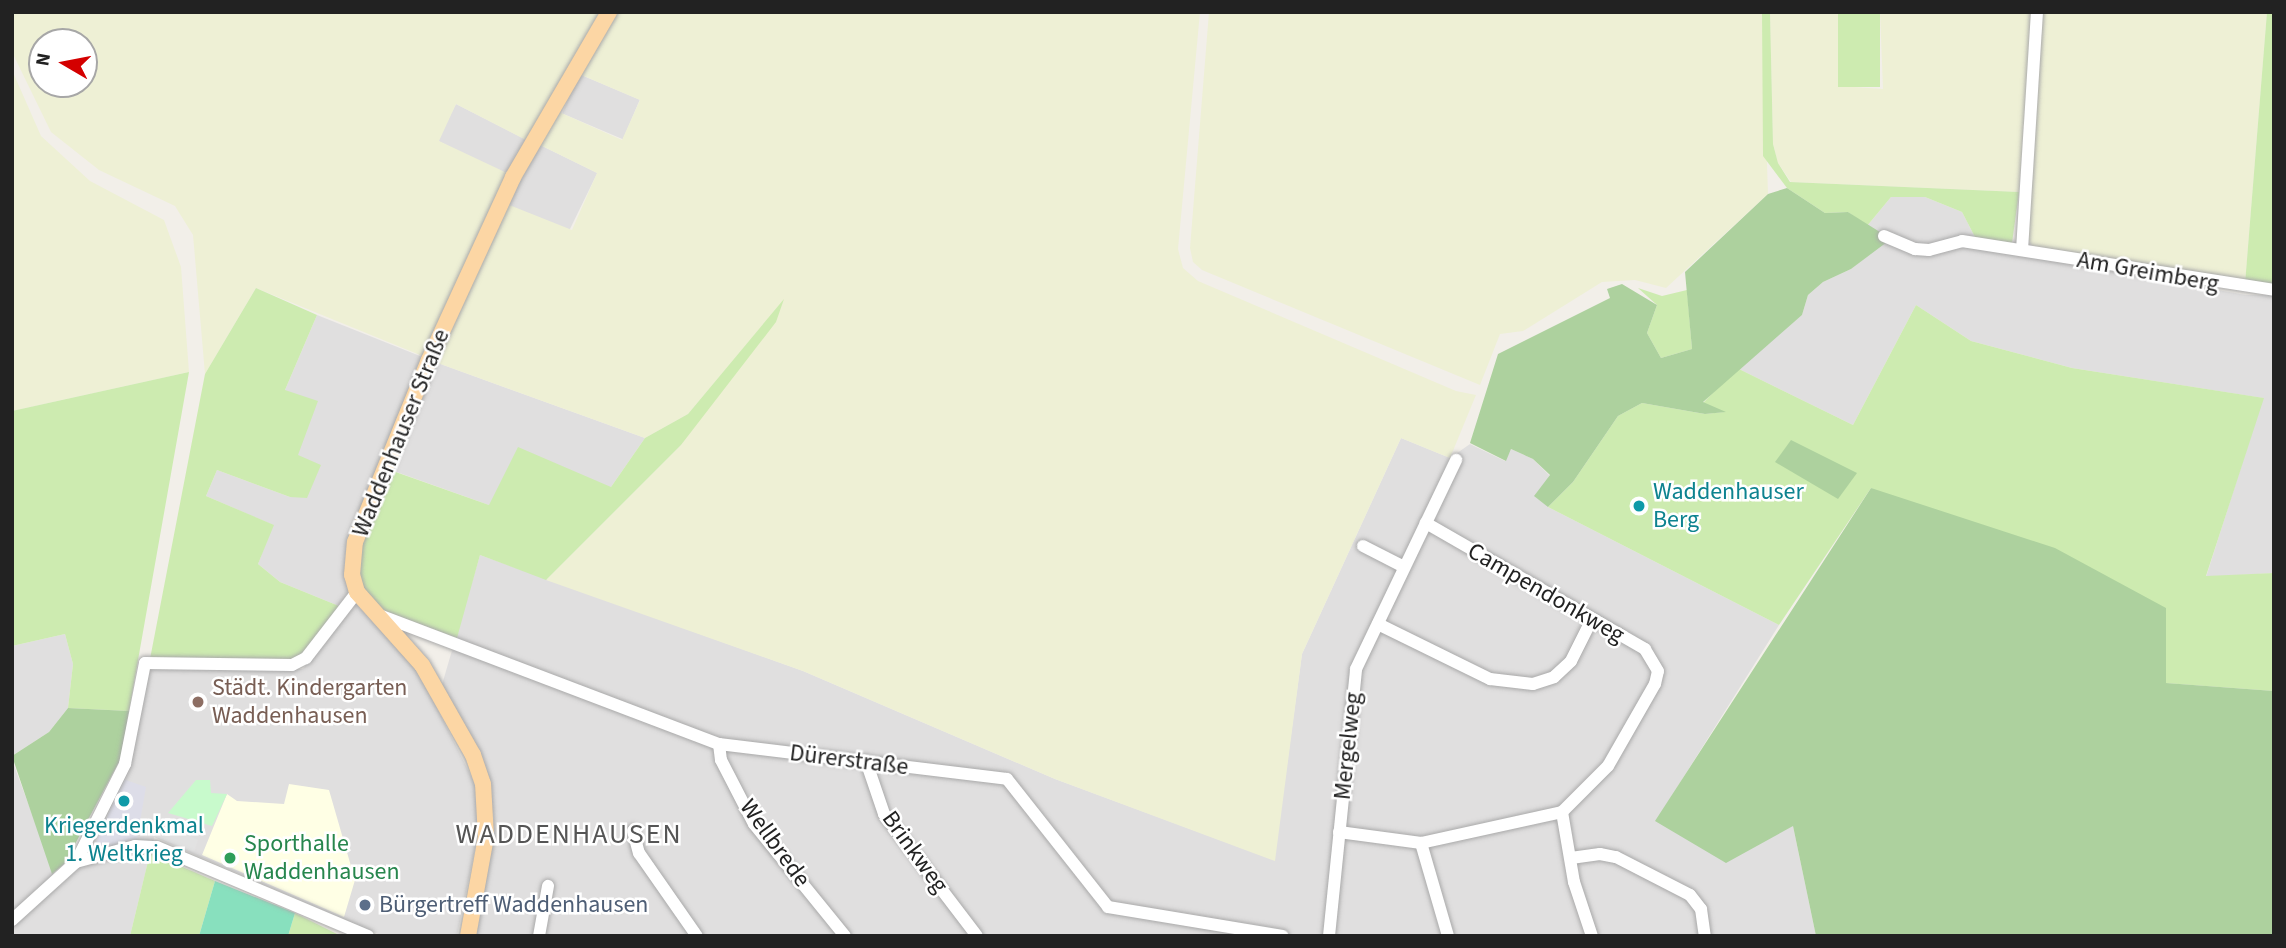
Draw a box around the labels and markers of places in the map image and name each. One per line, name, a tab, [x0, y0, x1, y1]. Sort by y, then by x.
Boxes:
place label: Waddenhauser Berg	[1653, 478, 1804, 534]
marker: Waddenhauser Berg	[1631, 498, 1647, 514]
place label: Städt. Kindergarten Waddenhausen	[212, 674, 407, 730]
marker: Städt. Kindergarten Waddenhausen	[190, 694, 206, 710]
marker: Kriegerdenkmal 1. Weltkrieg	[116, 793, 132, 809]
place label: Kriegerdenkmal 1. Weltkrieg	[44, 812, 204, 868]
place label: Sporthalle Waddenhausen	[244, 830, 400, 886]
marker: Sporthalle Waddenhausen	[222, 850, 238, 866]
place label: Bürgertreff Waddenhausen	[379, 891, 648, 919]
marker: Bürgertreff Waddenhausen	[357, 897, 373, 913]

